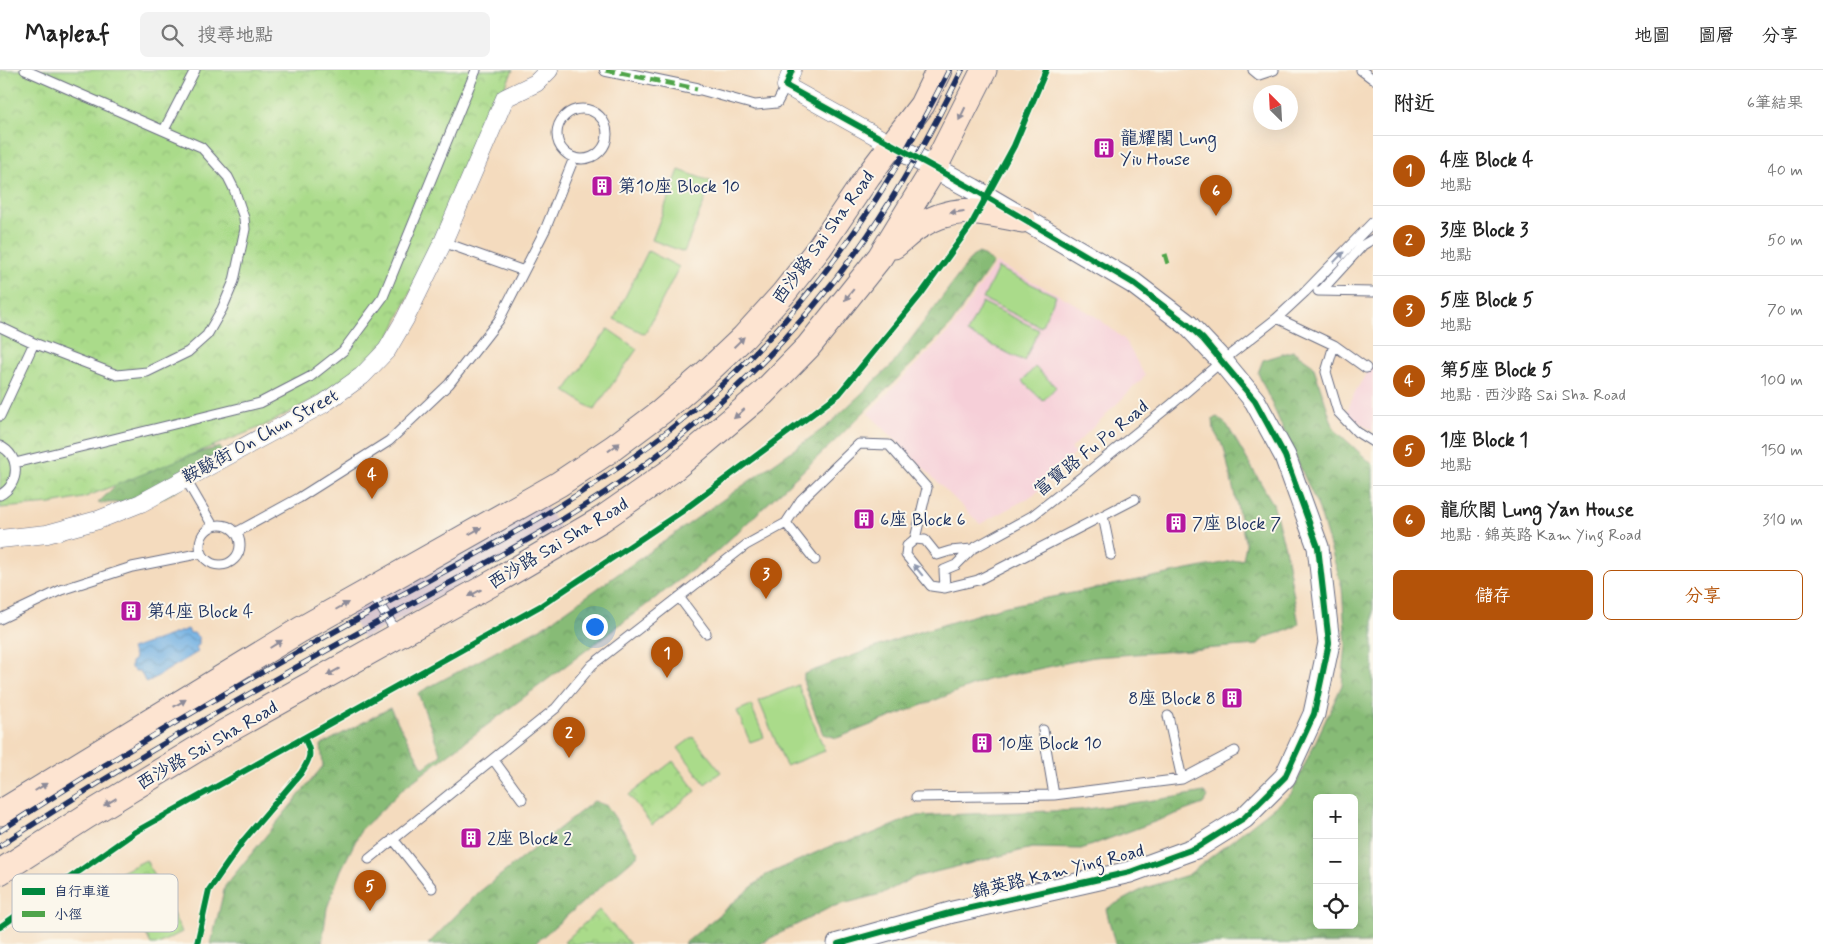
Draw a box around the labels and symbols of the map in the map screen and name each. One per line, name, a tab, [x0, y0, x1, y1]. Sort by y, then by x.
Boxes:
north arrow	[1253, 85, 1298, 130]
one-way arrow	[958, 107, 966, 121]
place label: 龍耀閣 Lung Yiu House	[1120, 127, 1217, 172]
building icon: 龍耀閣 Lung Yiu House	[1092, 136, 1116, 160]
street label: 西沙路 Sai Sha Road	[767, 166, 880, 309]
building icon: 第10座 Block 10	[590, 174, 614, 198]
place label: 第10座 Block 10	[618, 175, 740, 199]
pin: 6	[1200, 175, 1232, 216]
one-way arrow	[949, 208, 965, 216]
one-way arrow	[1333, 252, 1345, 264]
one-way arrow	[844, 288, 855, 301]
one-way arrow	[732, 337, 744, 349]
street label: 鞍駿街 On Chun Street	[178, 384, 343, 490]
street label: 富寶路 Fu Po Road	[1029, 395, 1154, 502]
one-way arrow	[733, 408, 746, 419]
one-way arrow	[608, 442, 621, 452]
pin: 4	[356, 458, 388, 499]
street label: 西沙路 Sai Sha Road	[484, 493, 633, 595]
building icon: 6座 Block 6	[852, 507, 876, 531]
place label: 6座 Block 6	[880, 508, 966, 532]
building icon: 7座 Block 7	[1164, 511, 1188, 535]
place label: 7座 Block 7	[1192, 512, 1281, 536]
one-way arrow	[468, 527, 483, 535]
pin: 3	[750, 558, 782, 599]
one-way arrow	[912, 563, 923, 576]
one-way arrow	[468, 589, 482, 597]
building icon: 第4座 Block 4	[119, 599, 143, 623]
place label: 第4座 Block 4	[147, 600, 253, 624]
one-way arrow	[335, 601, 349, 610]
your location	[582, 614, 608, 640]
pin: 1	[651, 637, 683, 678]
one-way arrow	[270, 640, 283, 649]
one-way arrow	[326, 668, 341, 676]
building icon: 8座 Block 8	[1220, 686, 1244, 710]
place label: 8座 Block 8	[1128, 687, 1216, 711]
street label: 西沙路 Sai Sha Road	[133, 696, 282, 796]
one-way arrow	[174, 698, 187, 707]
pin: 2	[553, 717, 585, 758]
building icon: 10座 Block 10	[970, 731, 994, 755]
place label: 10座 Block 10	[998, 732, 1102, 756]
one-way arrow	[35, 783, 48, 792]
one-way arrow	[104, 797, 117, 806]
building icon: 2座 Block 2	[459, 826, 483, 850]
place label: 2座 Block 2	[487, 827, 572, 851]
street label: 錦英路 Kam Ying Road	[970, 839, 1147, 907]
pin: 5	[354, 870, 386, 911]
legend	[12, 874, 178, 932]
text: 自行車道	[54, 883, 110, 901]
text: 小徑	[54, 906, 82, 924]

